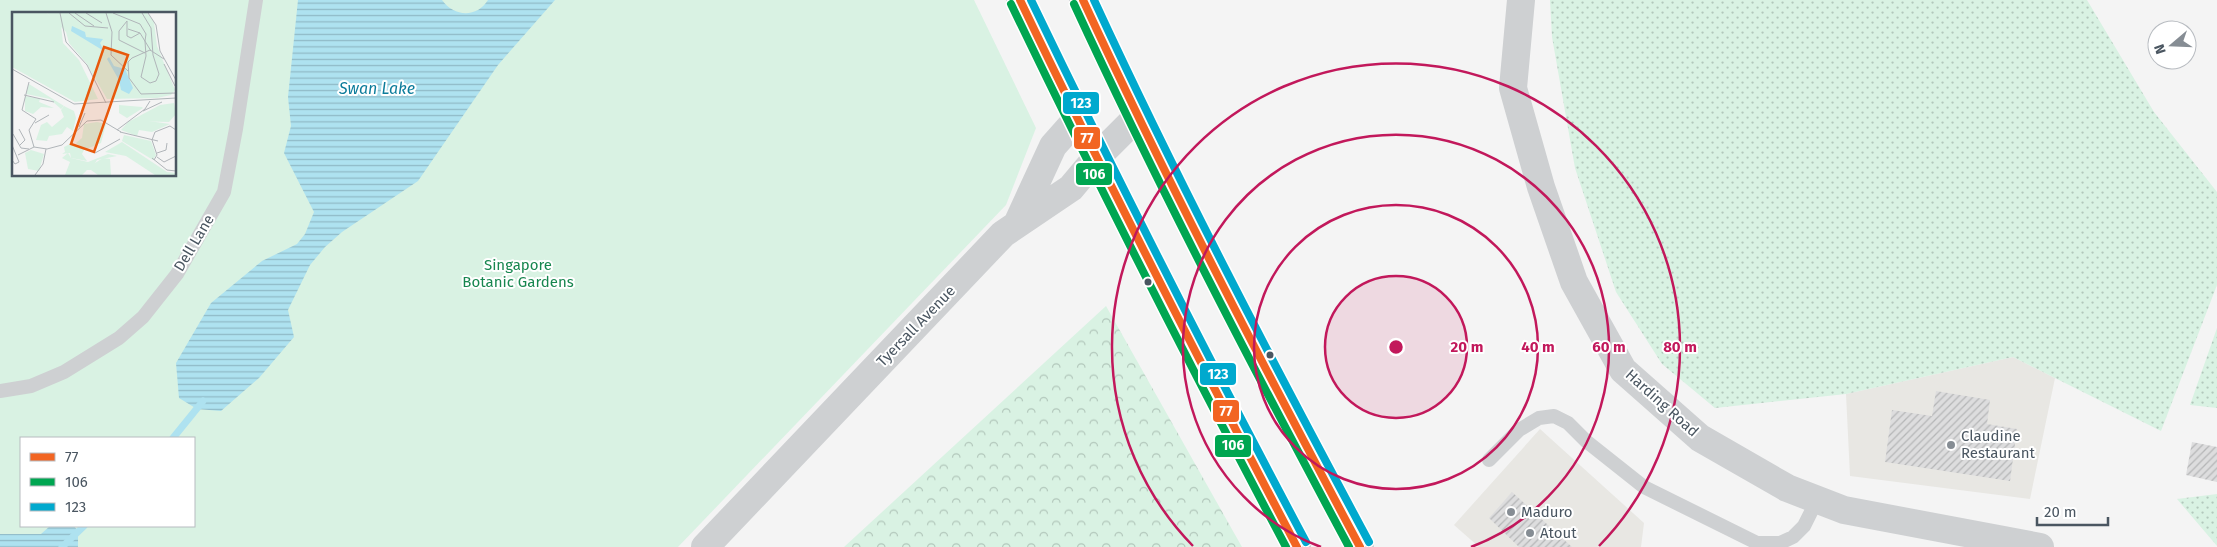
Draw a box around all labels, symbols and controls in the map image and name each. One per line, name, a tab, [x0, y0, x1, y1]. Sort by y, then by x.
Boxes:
inset map	[12, 12, 176, 176]
north arrow	[2147, 20, 2197, 70]
text: N	[2151, 42, 2170, 56]
water label: Swan Lake	[338, 79, 415, 98]
line badge: 123	[1062, 91, 1100, 115]
text: 123	[1071, 95, 1091, 112]
line badge: 77	[1073, 126, 1101, 150]
text: 77	[1080, 130, 1094, 147]
line badge: 106	[1075, 162, 1113, 186]
text: 106	[1083, 166, 1105, 183]
street label: Dell Lane	[170, 211, 218, 275]
park label: Singapore Botanic Gardens	[462, 256, 574, 291]
unlabelled marker	[1143, 277, 1153, 287]
street label: Tyersall Avenue	[873, 282, 959, 370]
centre of rings	[1387, 338, 1405, 356]
text: 20 m	[1451, 338, 1483, 356]
text: 40 m	[1521, 338, 1555, 356]
text: 60 m	[1592, 338, 1626, 356]
text: 80 m	[1663, 338, 1697, 356]
unlabelled marker	[1265, 350, 1275, 360]
line badge: 123	[1199, 362, 1237, 386]
text: 123	[1208, 366, 1228, 383]
street label: Harding Road	[1622, 366, 1702, 440]
line badge: 77	[1212, 399, 1240, 423]
text: 77	[1219, 403, 1233, 420]
place label: Claudine Restaurant	[1961, 427, 2035, 462]
line badge: 106	[1214, 434, 1252, 458]
legend	[20, 437, 195, 527]
text: 106	[1222, 437, 1244, 454]
marker: Claudine Restaurant	[1945, 439, 1957, 451]
text: 77	[65, 448, 79, 466]
text: 106	[65, 473, 88, 491]
scale bar	[2037, 494, 2108, 526]
text: 123	[65, 498, 86, 516]
place label: Maduro	[1521, 503, 1573, 521]
text: 20 m	[2044, 503, 2077, 521]
marker: Maduro	[1505, 506, 1517, 518]
place label: Atout	[1540, 524, 1577, 542]
marker: Atout	[1524, 527, 1536, 539]

